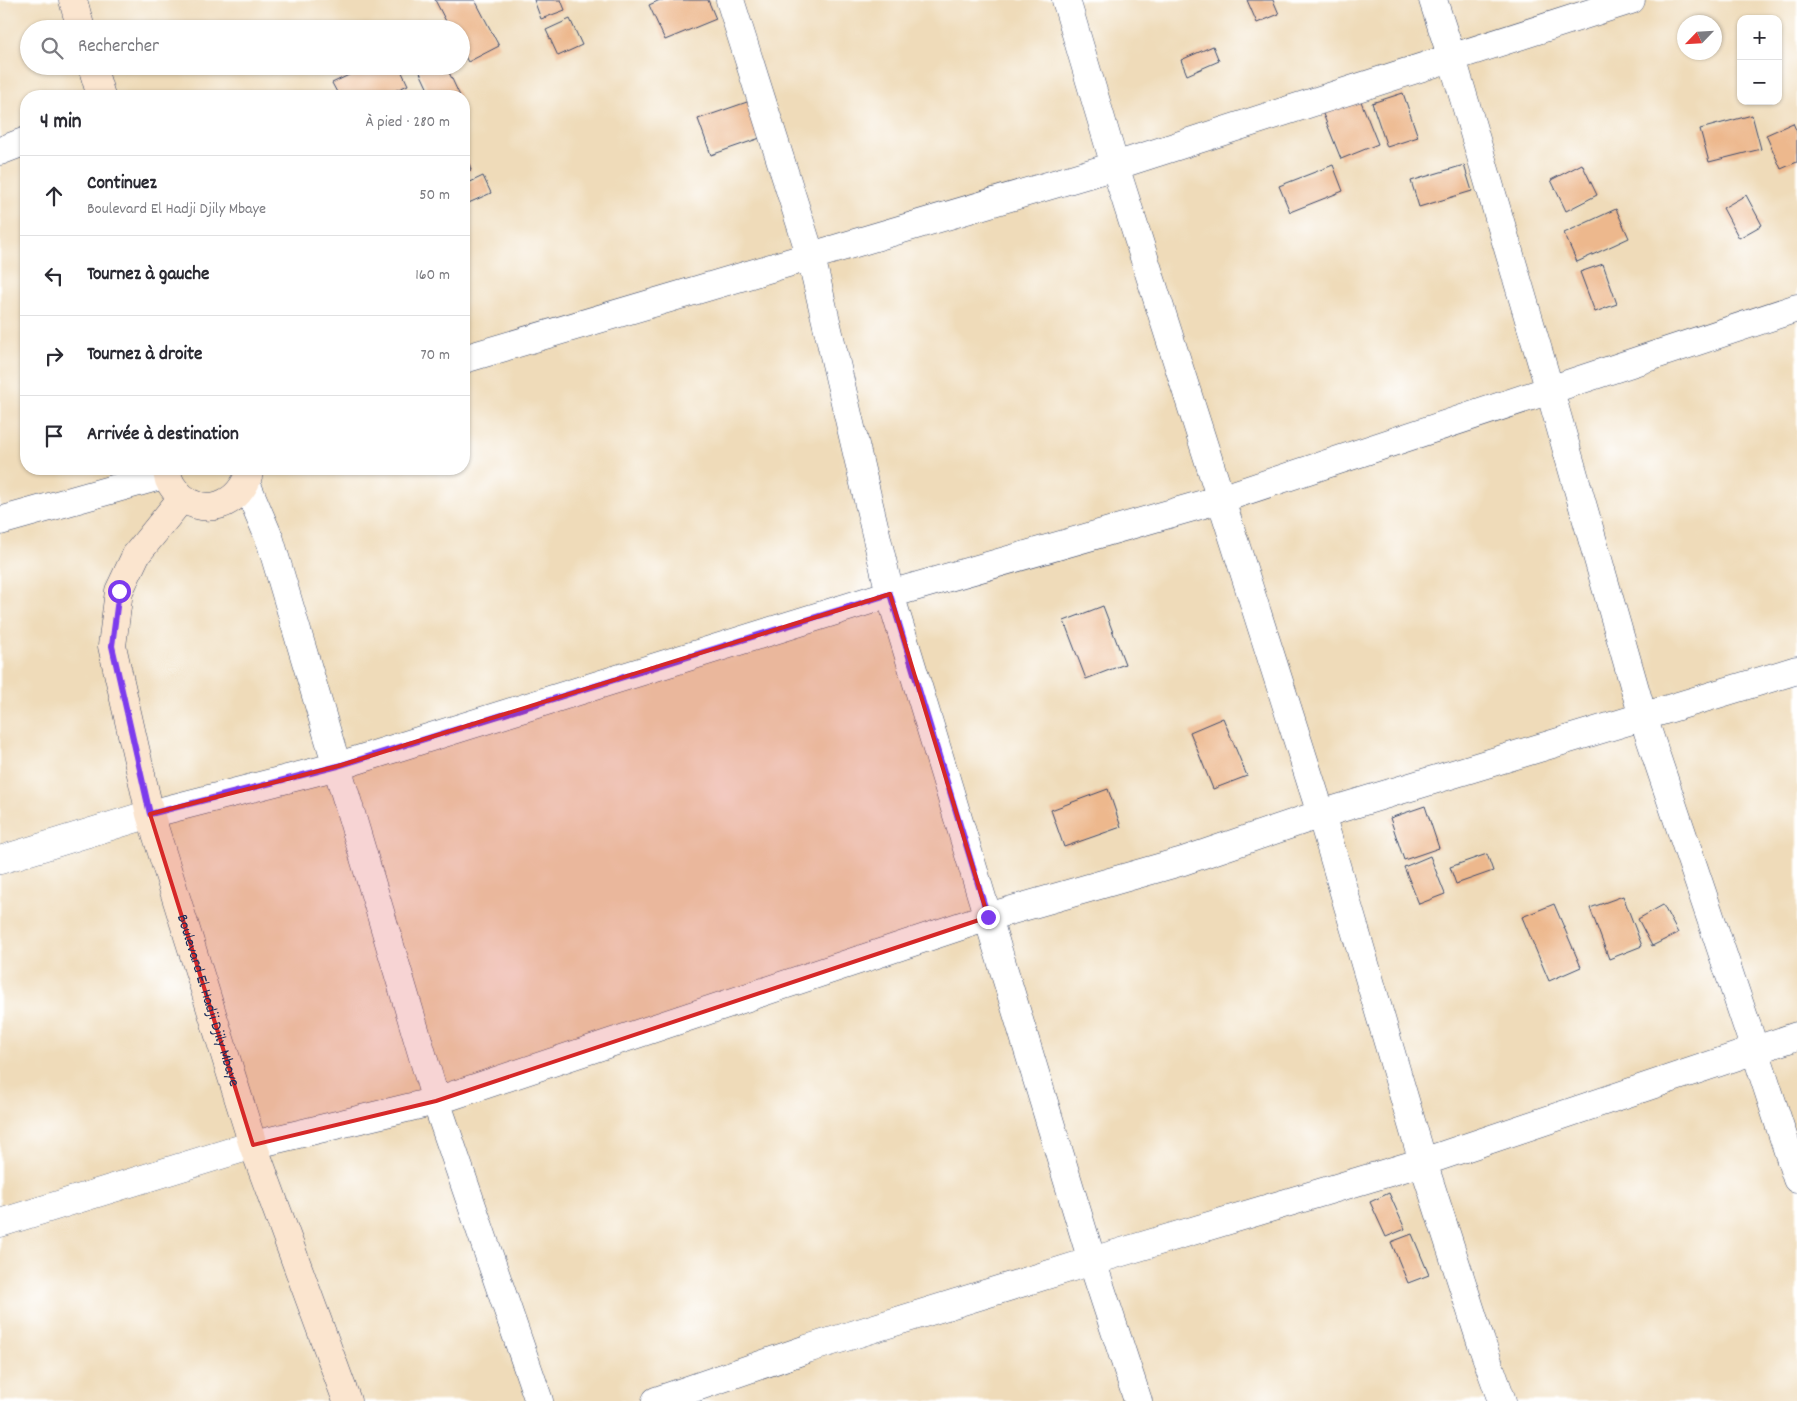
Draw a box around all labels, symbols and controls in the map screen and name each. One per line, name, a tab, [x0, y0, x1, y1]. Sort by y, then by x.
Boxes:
north arrow	[1677, 15, 1722, 60]
map controls	[1737, 15, 1782, 105]
button: +	[1737, 15, 1782, 60]
search box	[20, 20, 470, 75]
icon: search	[38, 34, 66, 62]
text: Rechercher	[78, 34, 159, 61]
button: −	[1737, 60, 1782, 105]
text: 4 min	[40, 108, 82, 138]
text: À pied · 280 m	[365, 111, 450, 134]
text: Continuez	[87, 171, 157, 198]
icon: ahead	[40, 182, 68, 210]
text: 50 m	[419, 184, 450, 207]
text: Boulevard El Hadji Djily Mbaye	[87, 198, 266, 221]
icon: left	[40, 262, 68, 290]
text: Tournez à gauche	[87, 262, 209, 289]
text: 160 m	[415, 264, 450, 287]
icon: right	[40, 342, 68, 370]
text: Tournez à droite	[87, 342, 202, 369]
text: 70 m	[420, 344, 450, 367]
icon: arrive	[40, 422, 68, 450]
text: Arrivée à destination	[87, 422, 239, 449]
route start	[108, 580, 131, 603]
route end	[977, 906, 1000, 929]
street label: Boulevard El Hadji Djily Mbaye	[170, 911, 246, 1089]

